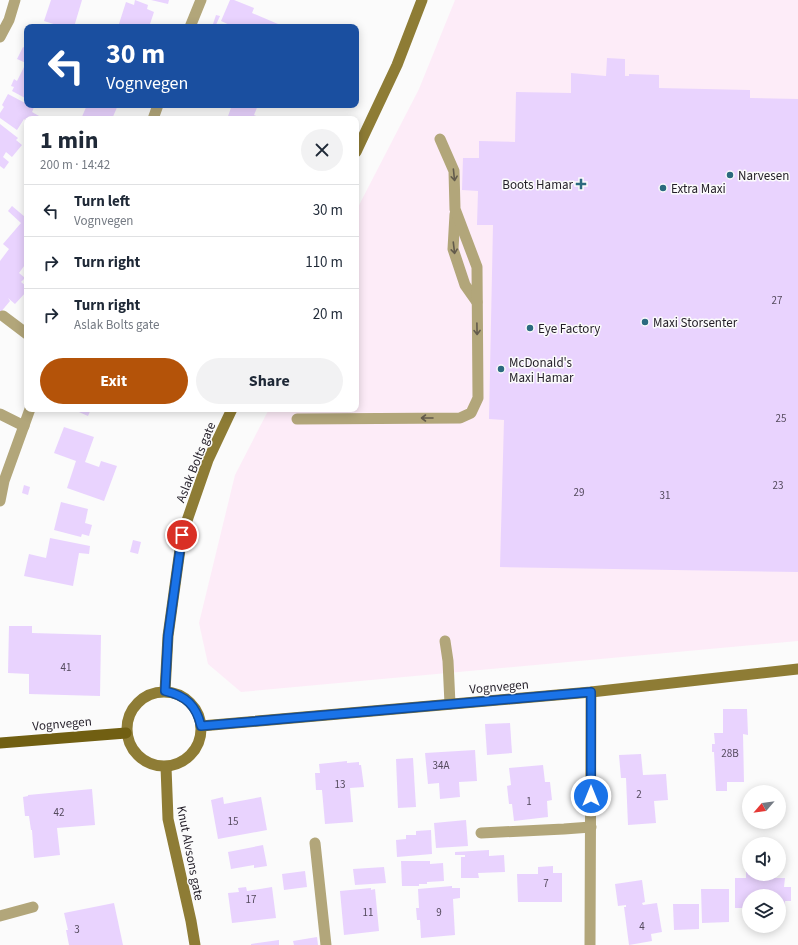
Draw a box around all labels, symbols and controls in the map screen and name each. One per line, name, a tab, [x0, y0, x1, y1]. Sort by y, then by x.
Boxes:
text: 30 m	[106, 34, 165, 74]
icon: left	[40, 40, 92, 92]
text: Vognvegen	[106, 71, 188, 96]
text: 1 min	[40, 123, 98, 158]
button: close	[301, 129, 343, 171]
text: 200 m · 14:42	[40, 156, 110, 174]
place label: Narvesen	[738, 167, 789, 185]
one-way arrow	[450, 168, 458, 181]
marker: Narvesen	[725, 170, 735, 180]
place label: Boots Hamar	[502, 176, 573, 194]
marker: Boots Hamar	[576, 179, 586, 189]
place label: Extra Maxi	[671, 180, 726, 198]
marker: Extra Maxi	[658, 183, 668, 193]
text: Turn left	[74, 191, 130, 212]
icon: left	[40, 200, 62, 222]
text: 30 m	[313, 200, 343, 221]
text: Vognvegen	[74, 212, 133, 230]
one-way arrow	[450, 241, 458, 254]
icon: right	[40, 252, 62, 274]
text: Turn right	[74, 252, 140, 273]
text: 110 m	[305, 252, 343, 273]
house number: 27	[772, 293, 782, 308]
text: Turn right	[74, 295, 140, 316]
icon: right	[40, 304, 62, 326]
text: 20 m	[313, 304, 343, 325]
place label: Maxi Storsenter	[653, 314, 738, 332]
text: Aslak Bolts gate	[74, 316, 159, 334]
marker: Maxi Storsenter	[640, 317, 650, 327]
place label: Eye Factory	[538, 320, 600, 338]
one-way arrow	[473, 322, 481, 335]
marker: Eye Factory	[525, 323, 535, 333]
place label: McDonald's Maxi Hamar	[509, 354, 574, 387]
button: Exit	[40, 358, 188, 404]
button: Share	[196, 358, 343, 404]
marker: McDonald's Maxi Hamar	[496, 364, 506, 374]
house number: 25	[776, 411, 786, 426]
one-way arrow	[421, 414, 434, 422]
street label: Aslak Bolts gate	[172, 419, 220, 505]
house number: 23	[773, 478, 783, 493]
house number: 29	[574, 485, 584, 500]
house number: 31	[660, 488, 670, 503]
pin	[165, 518, 199, 552]
icon: arrive	[171, 524, 193, 546]
house number: 41	[61, 660, 71, 675]
street label: Vognvegen	[469, 675, 530, 699]
street label: Vognvegen	[32, 712, 93, 736]
house number: 28B	[721, 746, 739, 761]
house number: 34A	[433, 758, 449, 773]
position arrow	[570, 775, 612, 817]
house number: 13	[335, 777, 345, 792]
north arrow	[742, 785, 786, 829]
map controls	[742, 785, 786, 933]
house number: 2	[636, 787, 642, 802]
house number: 1	[526, 794, 532, 809]
street label: Knut Alvsons gate	[172, 804, 208, 902]
house number: 42	[54, 805, 64, 820]
house number: 15	[228, 814, 238, 829]
button: sound	[742, 837, 786, 881]
house number: 7	[543, 876, 549, 891]
button: layers	[742, 889, 786, 933]
house number: 17	[246, 892, 256, 907]
house number: 11	[363, 905, 373, 920]
house number: 9	[436, 905, 442, 920]
house number: 4	[639, 919, 645, 934]
house number: 3	[74, 922, 80, 937]

